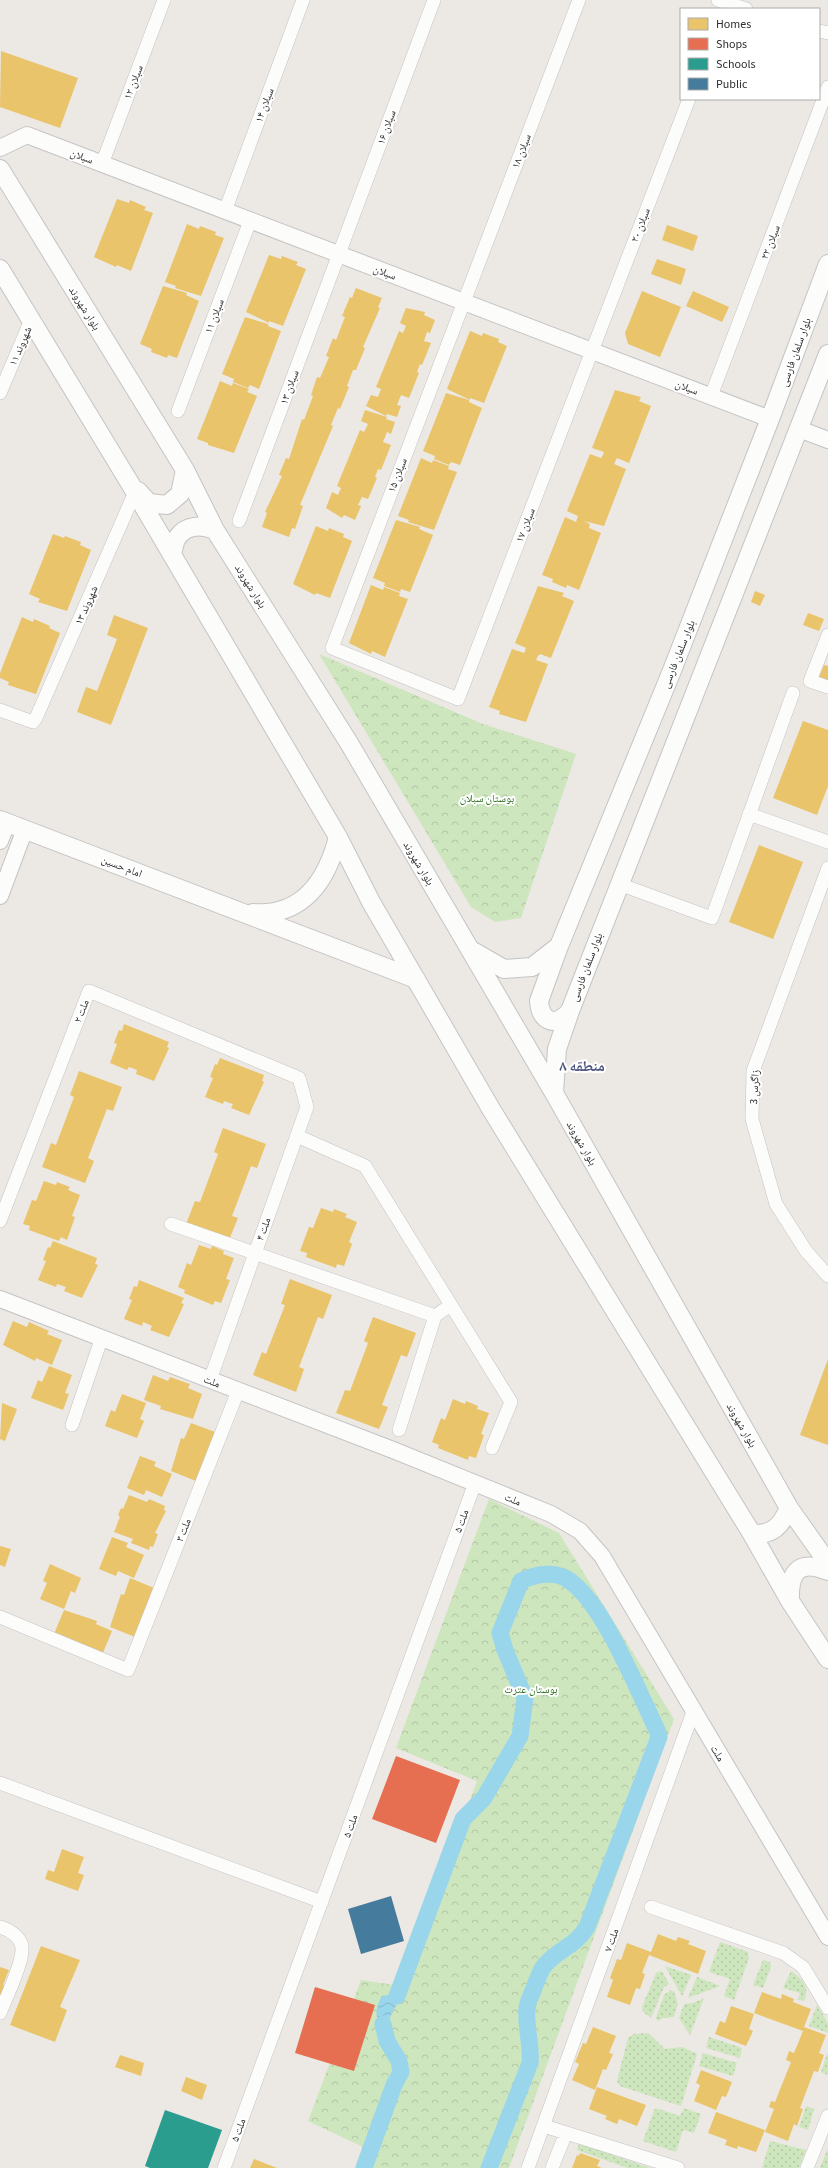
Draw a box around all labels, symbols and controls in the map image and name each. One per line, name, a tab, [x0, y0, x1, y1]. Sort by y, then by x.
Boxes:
legend	[680, 8, 820, 100]
text: Homes	[716, 16, 751, 33]
text: Shops	[716, 36, 747, 53]
text: Schools	[716, 56, 756, 73]
street label: سبلان ۱۲	[120, 63, 147, 102]
text: Public	[716, 76, 748, 93]
street label: سبلان ۱۴	[251, 86, 278, 125]
street label: سبلان ۱۶	[373, 108, 400, 147]
street label: سبلان ۱۸	[508, 132, 535, 171]
street label: سبلان	[68, 145, 96, 168]
street label: سبلان ۲۰	[627, 206, 654, 245]
street label: سبلان ۲۲	[757, 223, 784, 262]
street label: سبلان	[371, 261, 399, 284]
street label: بلوار شهروند	[65, 283, 104, 333]
street label: سبلان ۱۱	[201, 297, 228, 336]
street label: بلوار سلمان فارسی	[776, 316, 815, 389]
street label: شهروند ۱۱	[5, 324, 35, 368]
street label: سبلان ۱۳	[276, 368, 303, 407]
street label: سبلان	[673, 376, 701, 399]
street label: سبلان ۱۵	[384, 456, 411, 495]
street label: سبلان ۱۷	[512, 506, 539, 545]
street label: بلوار شهروند	[231, 561, 270, 611]
street label: شهروند ۱۳	[71, 583, 102, 627]
street label: بلوار سلمان فارسی	[658, 618, 699, 691]
park label: بوستان سبلان	[460, 791, 514, 806]
street label: بلوار شهروند	[399, 838, 438, 888]
street label: امام حسین	[99, 852, 144, 881]
street label: بلوار سلمان فارسی	[567, 931, 606, 1004]
street label: ملت ۲	[70, 997, 93, 1025]
district label: منطقه ۸	[559, 1056, 605, 1077]
street label: زاگرس 3	[746, 1069, 763, 1105]
street label: بلوار شهروند	[563, 1118, 600, 1168]
street label: ملت ۴	[252, 1215, 275, 1243]
street label: ملت	[201, 1371, 222, 1391]
street label: بلوار شهروند	[723, 1400, 760, 1450]
street label: ملت	[502, 1489, 523, 1510]
street label: ملت ۵	[450, 1507, 473, 1535]
street label: ملت ۳	[172, 1516, 195, 1544]
park label: بوستان عترت	[504, 1682, 558, 1697]
street label: ملت	[707, 1742, 728, 1764]
street label: ملت ۵	[339, 1812, 362, 1840]
street label: ملت ۷	[600, 1926, 623, 1954]
street label: ملت ۵	[227, 2116, 250, 2144]

